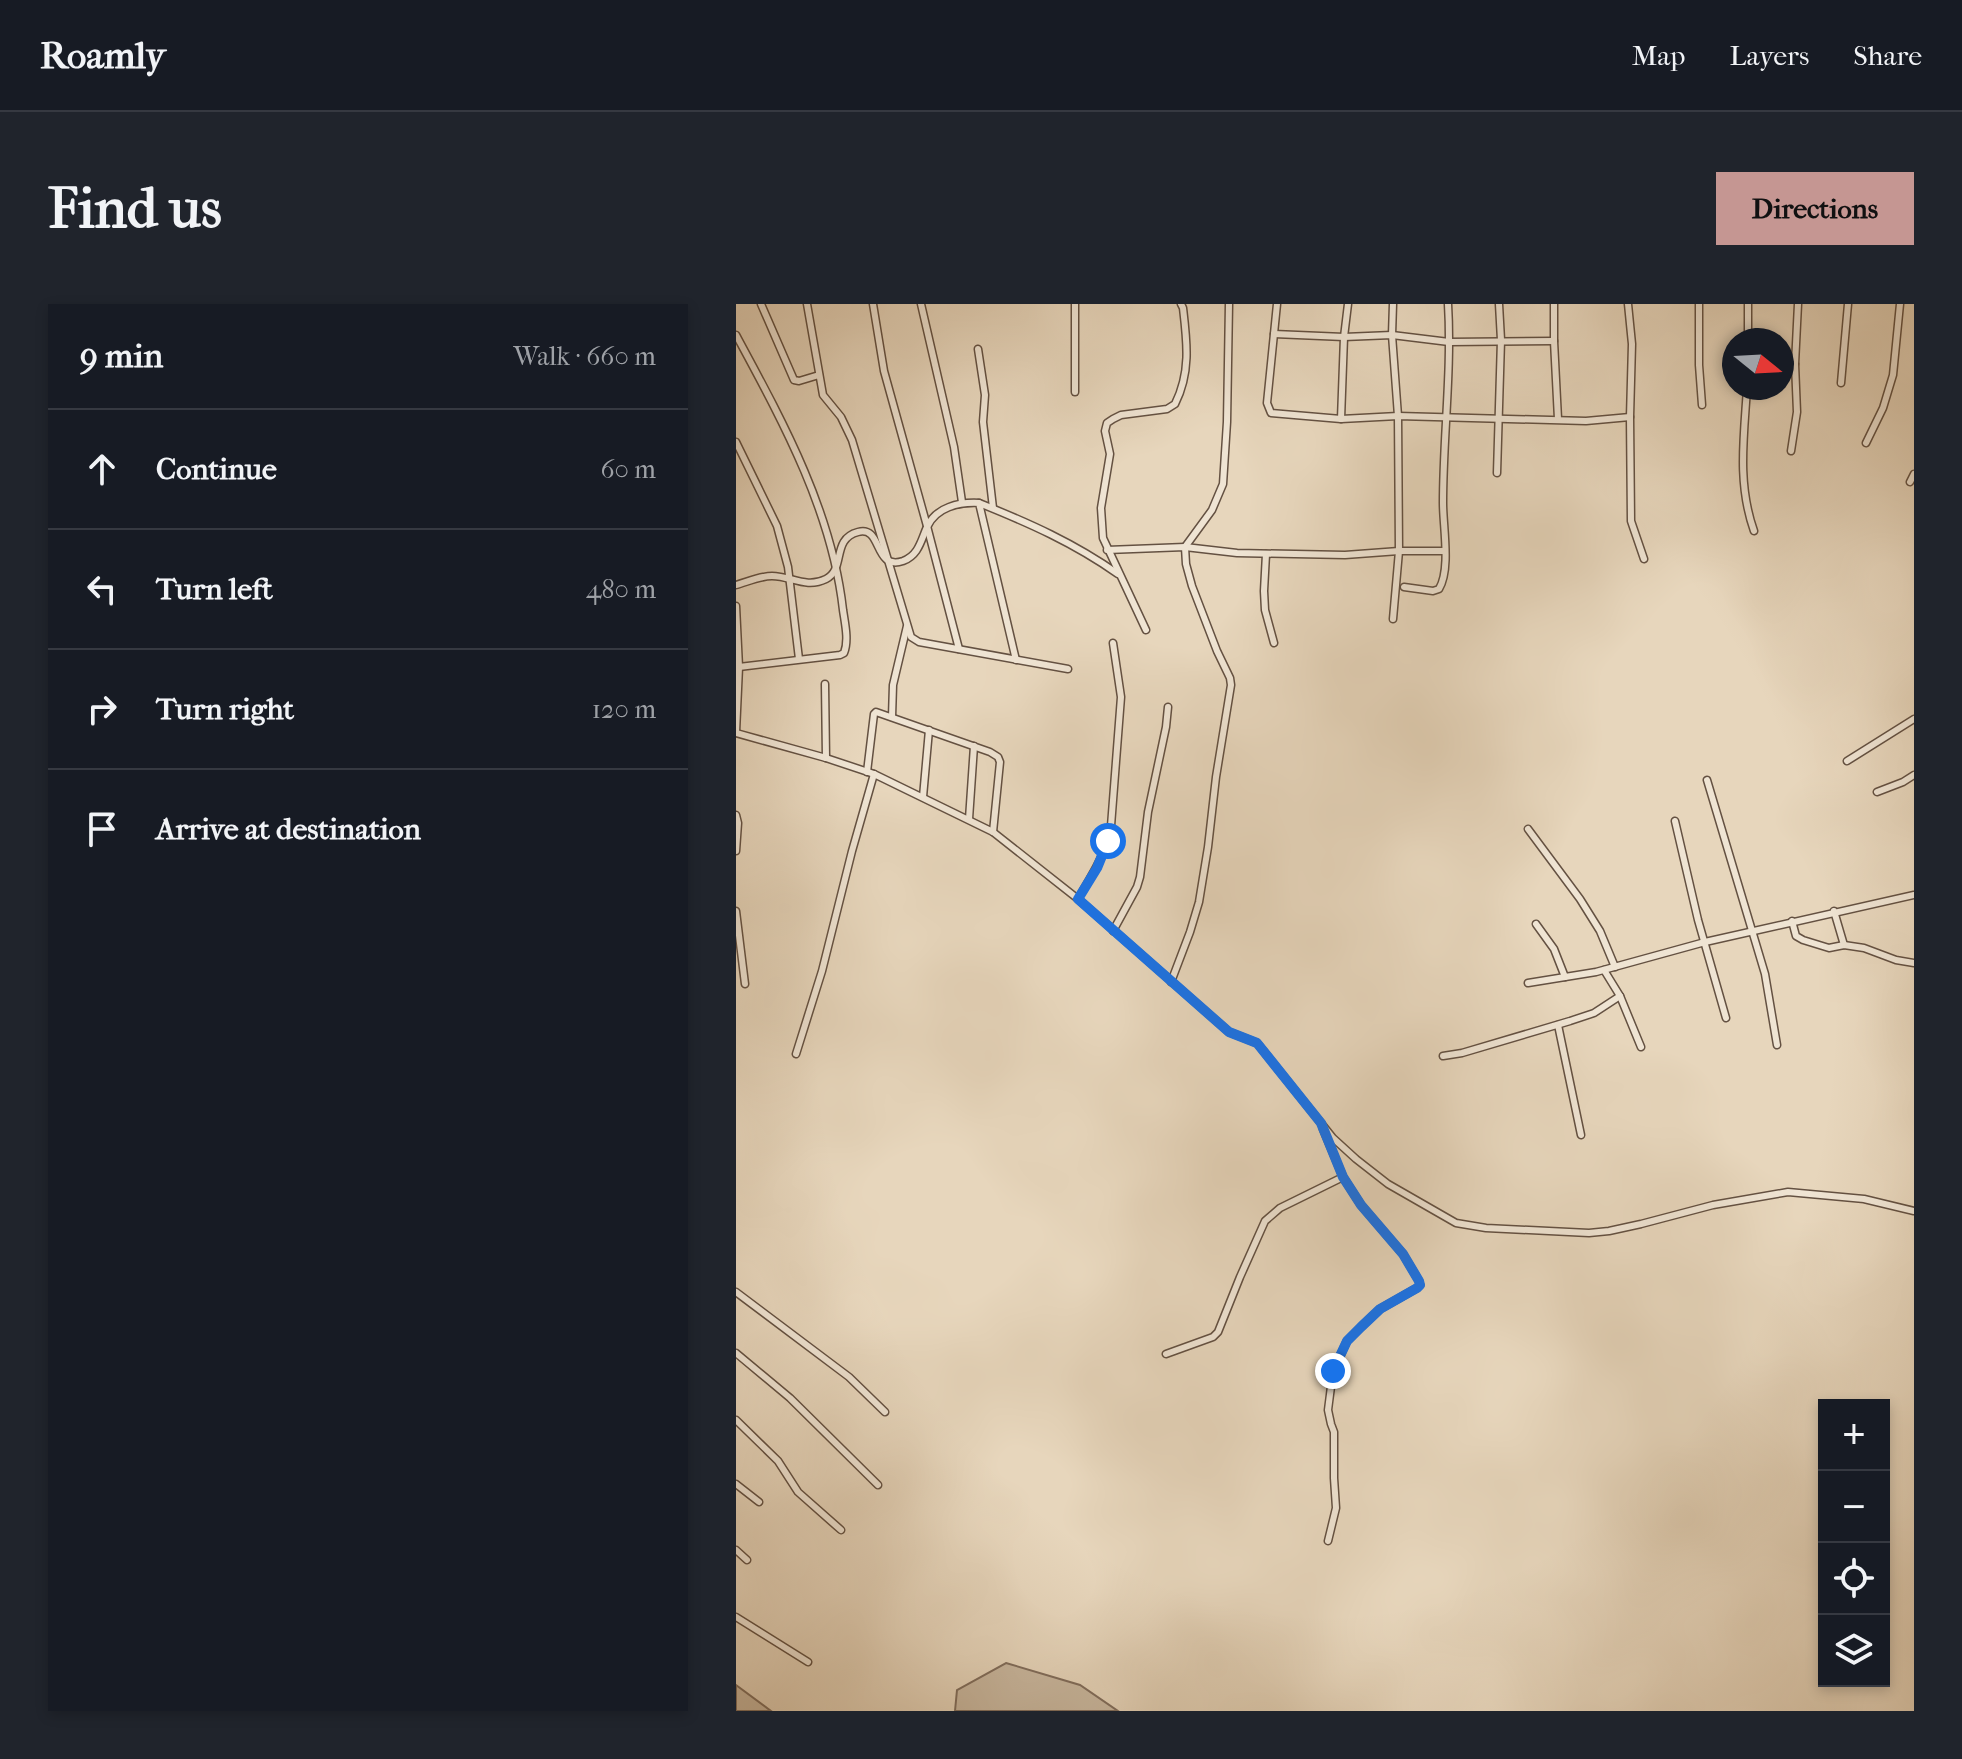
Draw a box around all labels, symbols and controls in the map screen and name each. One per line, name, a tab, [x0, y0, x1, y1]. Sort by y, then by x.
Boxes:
text: Roamly	[40, 33, 166, 78]
text: Map	[1632, 39, 1685, 72]
text: Layers	[1729, 39, 1809, 72]
text: Share	[1853, 39, 1922, 72]
button: Directions	[1716, 172, 1914, 245]
text: Find us	[48, 176, 222, 241]
north arrow	[1722, 328, 1794, 400]
text: 9 min	[80, 336, 163, 376]
text: Walk · 660 m	[514, 341, 656, 372]
icon: ahead	[80, 447, 124, 491]
text: Continue	[156, 452, 277, 487]
text: 60 m	[600, 454, 656, 485]
icon: left	[80, 567, 124, 611]
text: Turn left	[156, 572, 273, 607]
text: 480 m	[586, 574, 656, 605]
icon: right	[80, 687, 124, 731]
text: Turn right	[156, 692, 294, 727]
text: 120 m	[592, 694, 656, 725]
icon: arrive	[80, 807, 124, 851]
text: Arrive at destination	[156, 812, 421, 847]
route start	[1090, 823, 1126, 859]
route end	[1315, 1353, 1351, 1389]
map controls	[1818, 1399, 1890, 1687]
button: +	[1818, 1399, 1890, 1471]
button: −	[1818, 1471, 1890, 1543]
button: locate	[1818, 1543, 1890, 1615]
button: layers	[1818, 1615, 1890, 1687]

